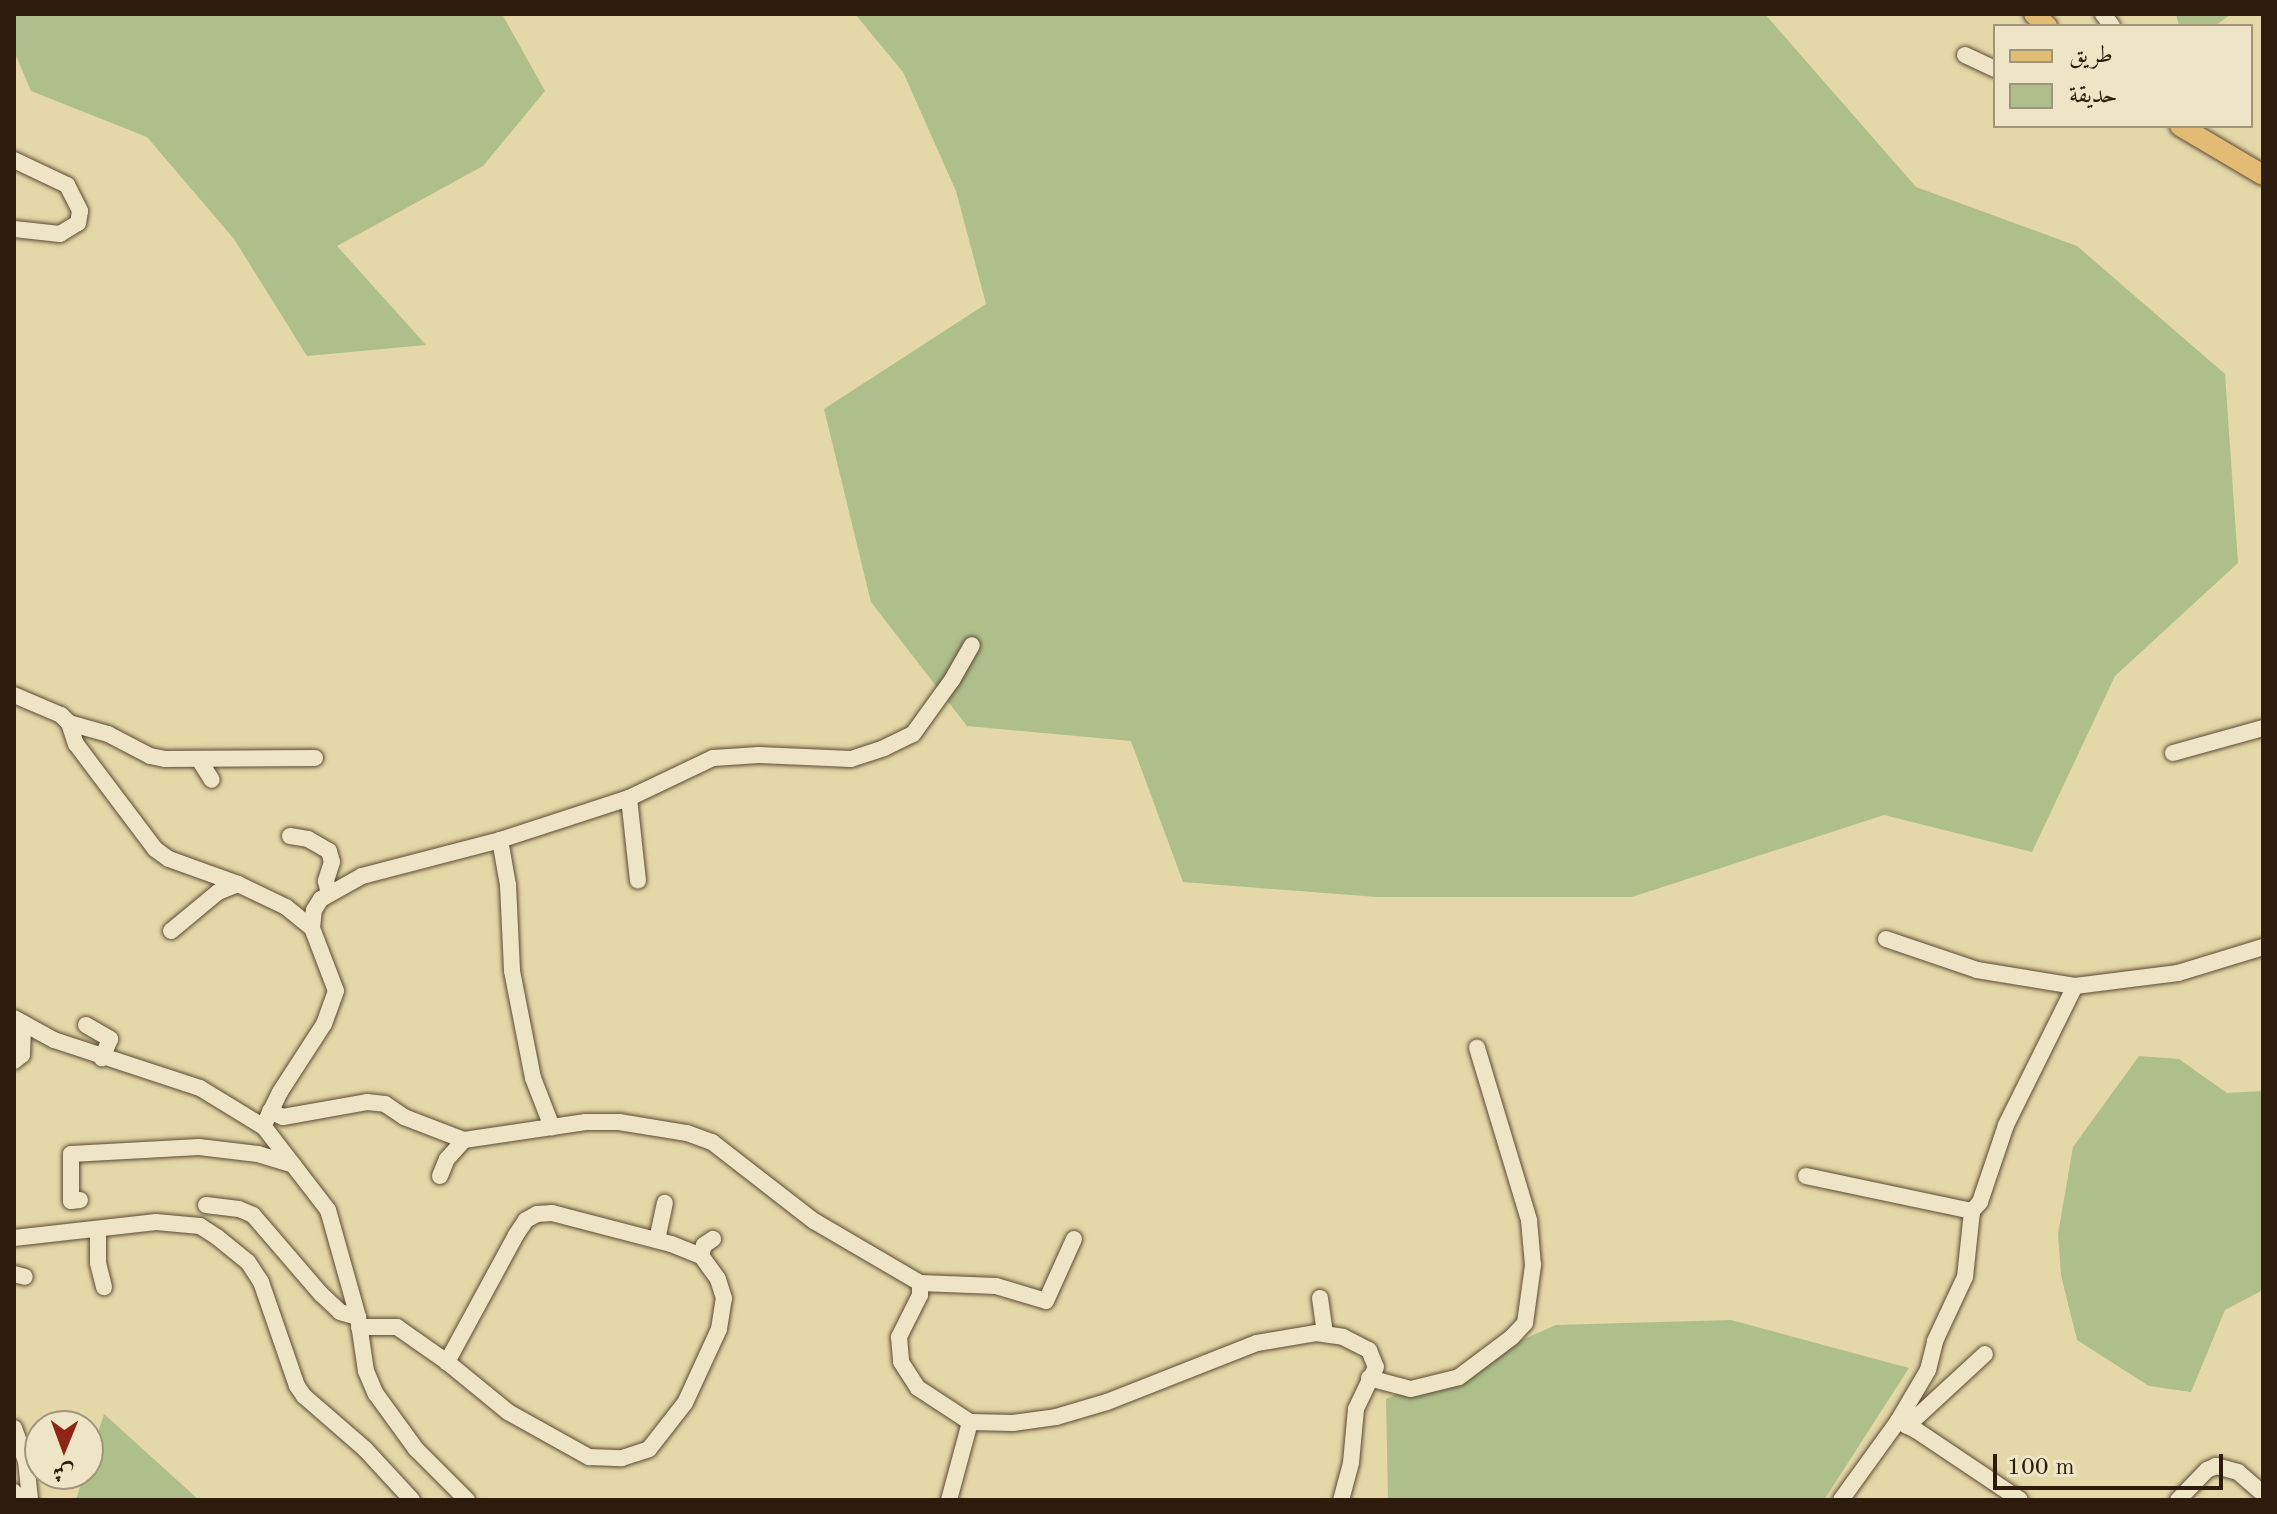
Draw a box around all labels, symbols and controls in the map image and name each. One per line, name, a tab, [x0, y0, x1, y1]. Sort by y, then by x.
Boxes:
legend	[1993, 24, 2253, 128]
text: طريق	[2069, 44, 2113, 68]
text: حديقة	[2069, 84, 2118, 108]
north arrow	[24, 1410, 104, 1490]
scale bar	[1997, 1438, 2227, 1488]
text: 100 m	[2007, 1456, 2075, 1480]
text: ش	[53, 1461, 75, 1483]

